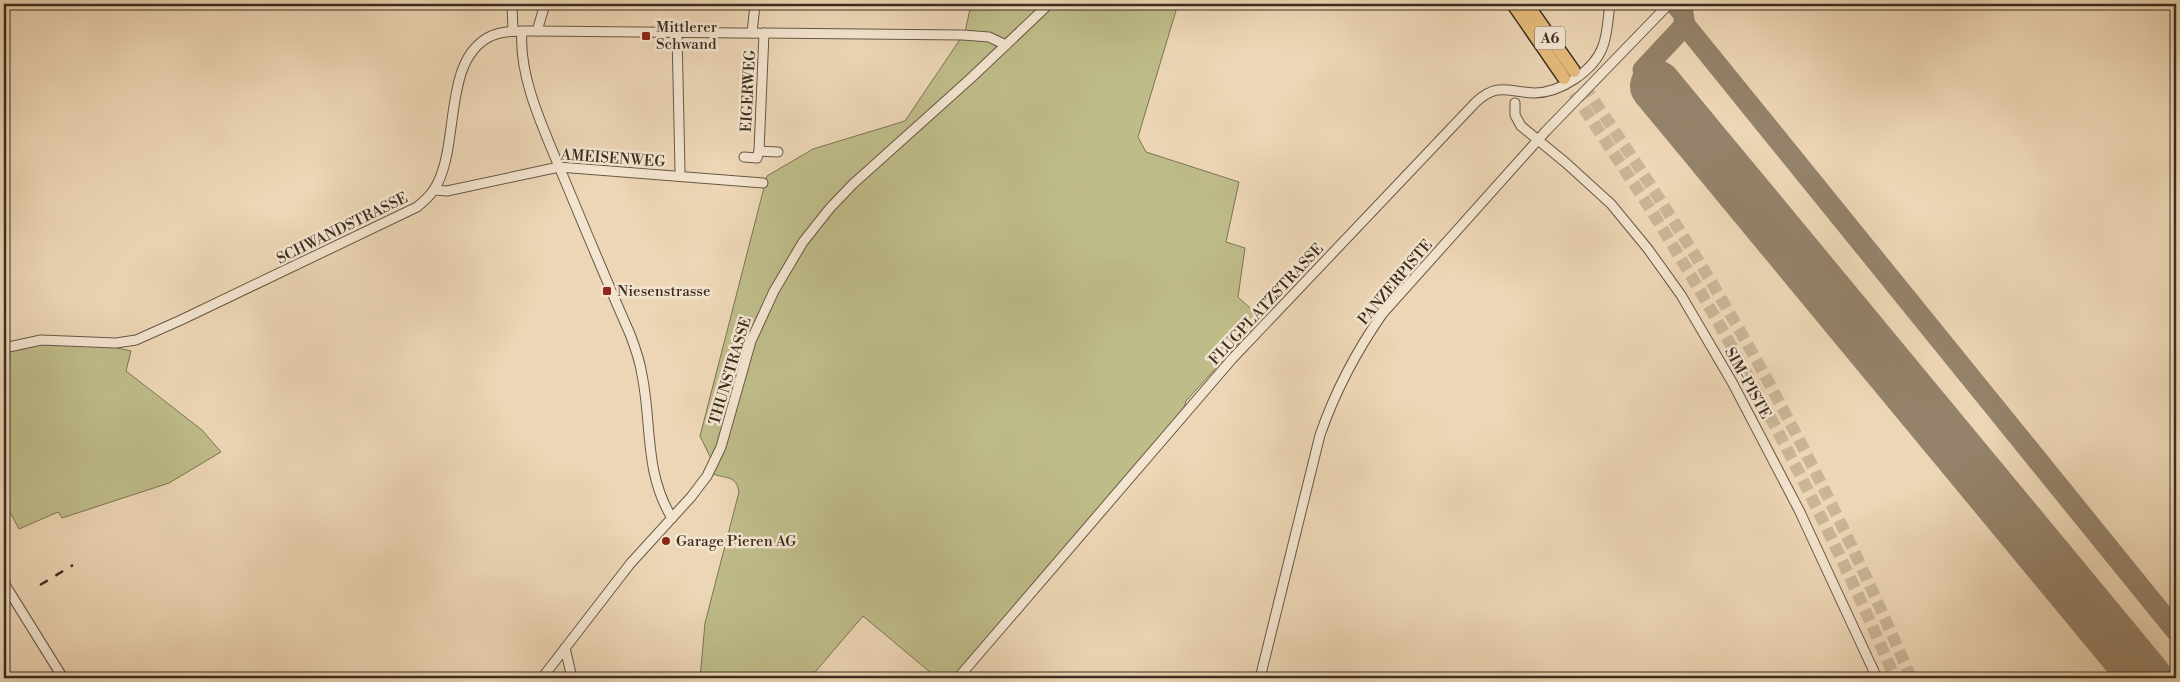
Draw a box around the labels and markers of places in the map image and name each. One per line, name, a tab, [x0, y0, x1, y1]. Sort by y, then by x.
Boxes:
place label: Mittlerer Schwand	[656, 18, 718, 54]
marker: Mittlerer Schwand	[640, 30, 652, 42]
place label: Niesenstrasse	[617, 282, 711, 301]
marker: Niesenstrasse	[601, 285, 613, 297]
place label: Garage Pieren AG	[676, 532, 796, 551]
marker: Garage Pieren AG	[660, 535, 672, 547]

